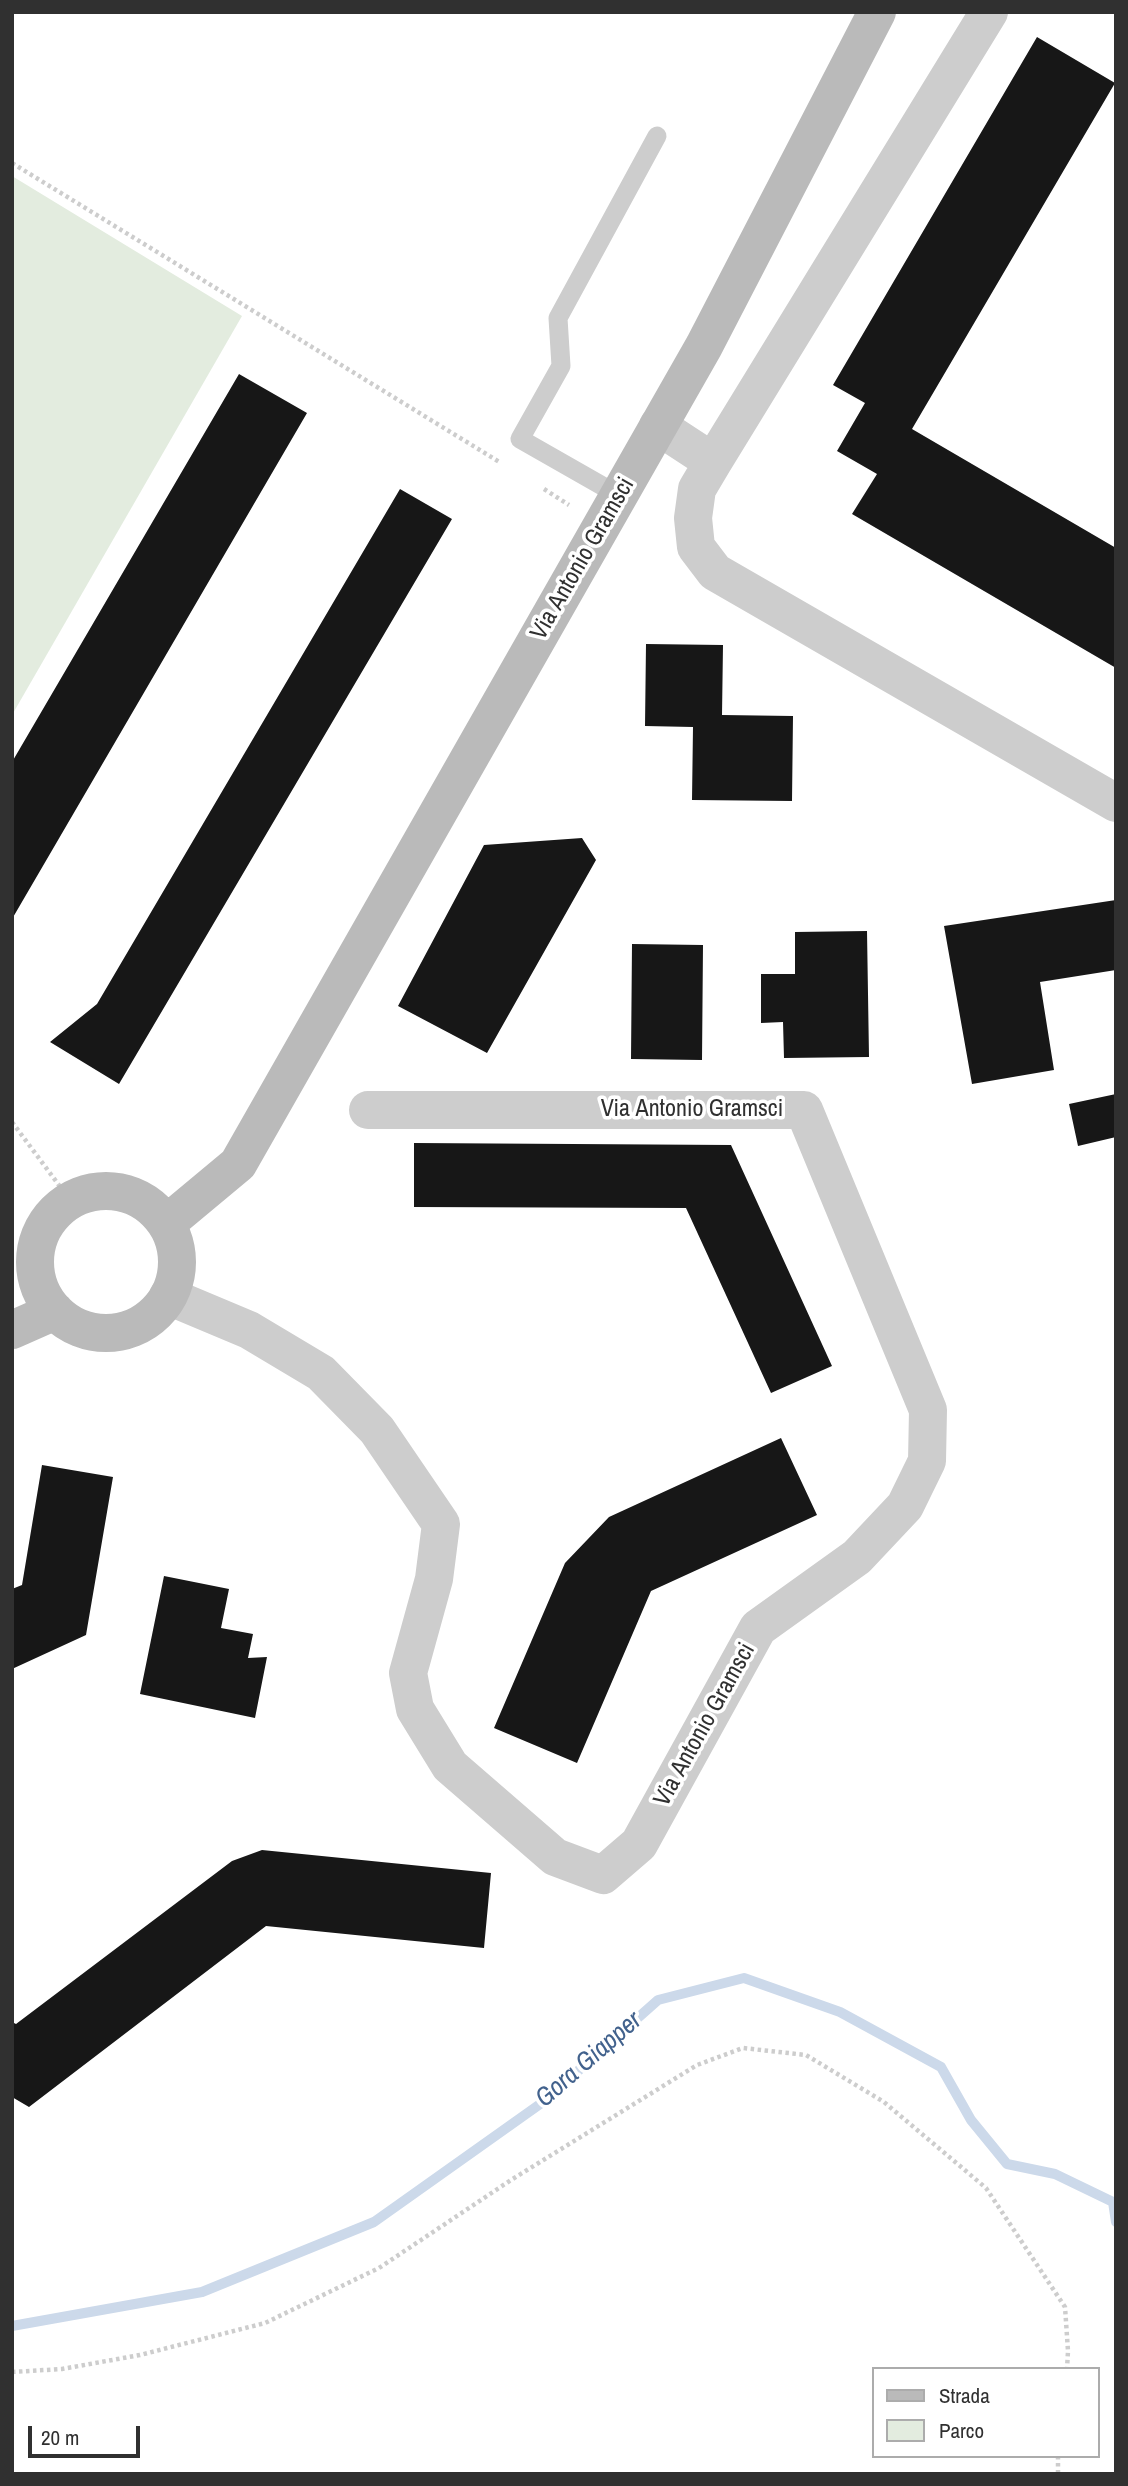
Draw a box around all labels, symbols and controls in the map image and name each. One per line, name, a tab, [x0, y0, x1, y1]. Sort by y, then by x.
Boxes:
street label: Via Antonio Gramsci	[525, 473, 641, 645]
street label: Via Antonio Gramsci	[601, 1096, 783, 1124]
street label: Via Antonio Gramsci	[648, 1638, 762, 1812]
water label: Gora Giapper	[530, 2005, 648, 2115]
legend	[872, 2367, 1100, 2458]
text: Strada	[939, 2381, 990, 2410]
scale bar	[32, 2412, 144, 2456]
text: Parco	[939, 2416, 984, 2445]
text: 20 m	[41, 2423, 79, 2452]

